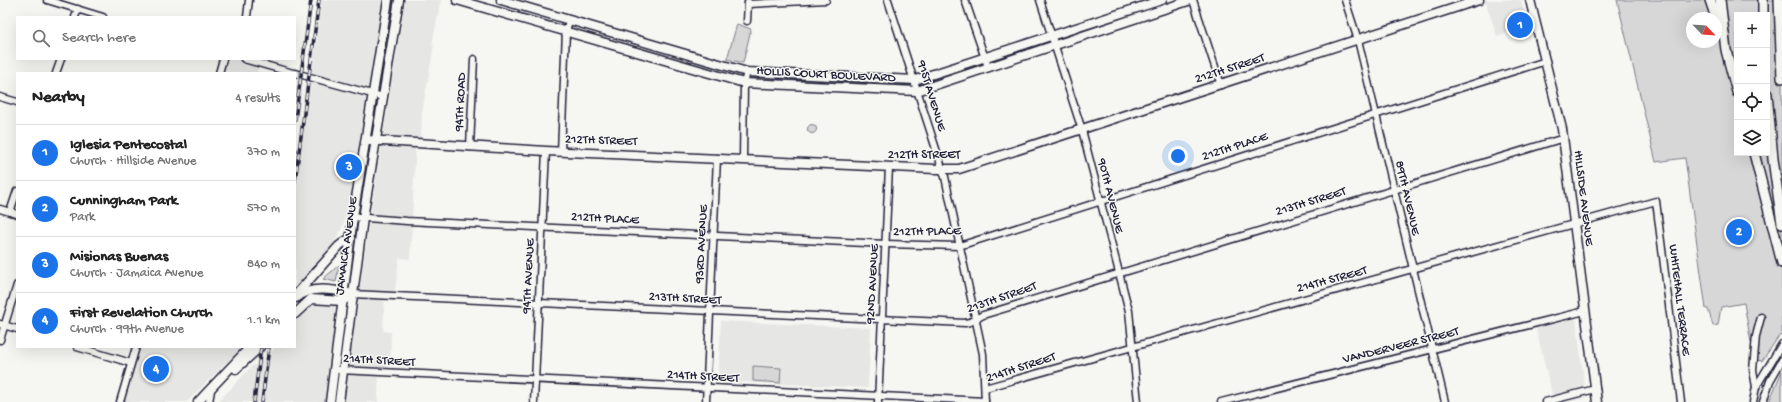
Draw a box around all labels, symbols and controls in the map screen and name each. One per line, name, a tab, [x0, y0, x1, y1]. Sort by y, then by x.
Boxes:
pin: 1	[1507, 10, 1533, 40]
north arrow	[1686, 12, 1722, 48]
map controls	[1734, 12, 1770, 156]
button: +	[1734, 12, 1770, 48]
search box	[16, 16, 296, 60]
icon: search	[30, 27, 52, 49]
text: Search here	[62, 29, 136, 47]
button: −	[1734, 48, 1770, 84]
street label: 212TH STREET	[1193, 50, 1268, 87]
street label: 91ST AVENUE	[913, 58, 949, 134]
street label: HOLLIS COURT BOULEVARD	[756, 64, 896, 86]
street label: 94TH ROAD	[452, 72, 470, 133]
button: locate	[1734, 84, 1770, 120]
text: Nearby	[32, 88, 85, 108]
text: 4 results	[236, 91, 280, 106]
button: layers	[1734, 120, 1770, 156]
street label: 212TH PLACE	[1200, 129, 1271, 165]
street label: 212TH STREET	[564, 132, 639, 150]
text: Iglesia Pentecostal	[70, 136, 187, 154]
text: 1	[42, 145, 48, 160]
text: 370 m	[247, 145, 280, 160]
your location	[1168, 146, 1188, 166]
street label: 212TH STREET	[888, 148, 961, 163]
street label: HILLSIDE AVENUE	[1570, 149, 1596, 247]
pin: 3	[336, 152, 362, 182]
text: Church · Hillside Avenue	[70, 154, 196, 169]
street label: 90TH AVENUE	[1093, 156, 1127, 236]
street label: 89TH AVENUE	[1391, 159, 1423, 238]
street label: 213TH STREET	[1274, 184, 1349, 220]
text: Cunningham Park	[70, 192, 178, 210]
street label: JAMAICA AVENUE	[333, 195, 361, 296]
text: 2	[42, 201, 48, 216]
text: 570 m	[247, 201, 280, 216]
street label: 93RD AVENUE	[692, 203, 712, 285]
text: Park	[70, 210, 95, 225]
street label: 212TH PLACE	[571, 210, 640, 228]
pin: 2	[1726, 217, 1752, 247]
street label: 212TH PLACE	[893, 224, 962, 240]
street label: 94TH AVENUE	[519, 237, 539, 315]
street label: 92ND AVENUE	[863, 243, 883, 325]
street label: WHITEHALL TERRACE	[1665, 244, 1693, 357]
text: Misionas Buenas	[70, 248, 168, 266]
text: 3	[42, 257, 48, 272]
text: 840 m	[247, 257, 280, 272]
street label: 214TH STREET	[1295, 263, 1370, 297]
text: Church · Jamaica Avenue	[70, 266, 204, 281]
street label: 213TH STREET	[965, 279, 1040, 317]
street label: 213TH STREET	[648, 290, 723, 308]
text: First Revelation Church	[70, 304, 213, 322]
text: 4	[42, 313, 48, 328]
text: 1.1 km	[247, 313, 280, 328]
text: Church · 99th Avenue	[70, 322, 184, 337]
street label: VANDERVEER STREET	[1340, 324, 1462, 368]
street label: 214TH STREET	[984, 349, 1059, 386]
street label: 214TH STREET	[342, 352, 416, 370]
pin: 4	[143, 354, 169, 384]
street label: 214TH STREET	[666, 368, 740, 386]

